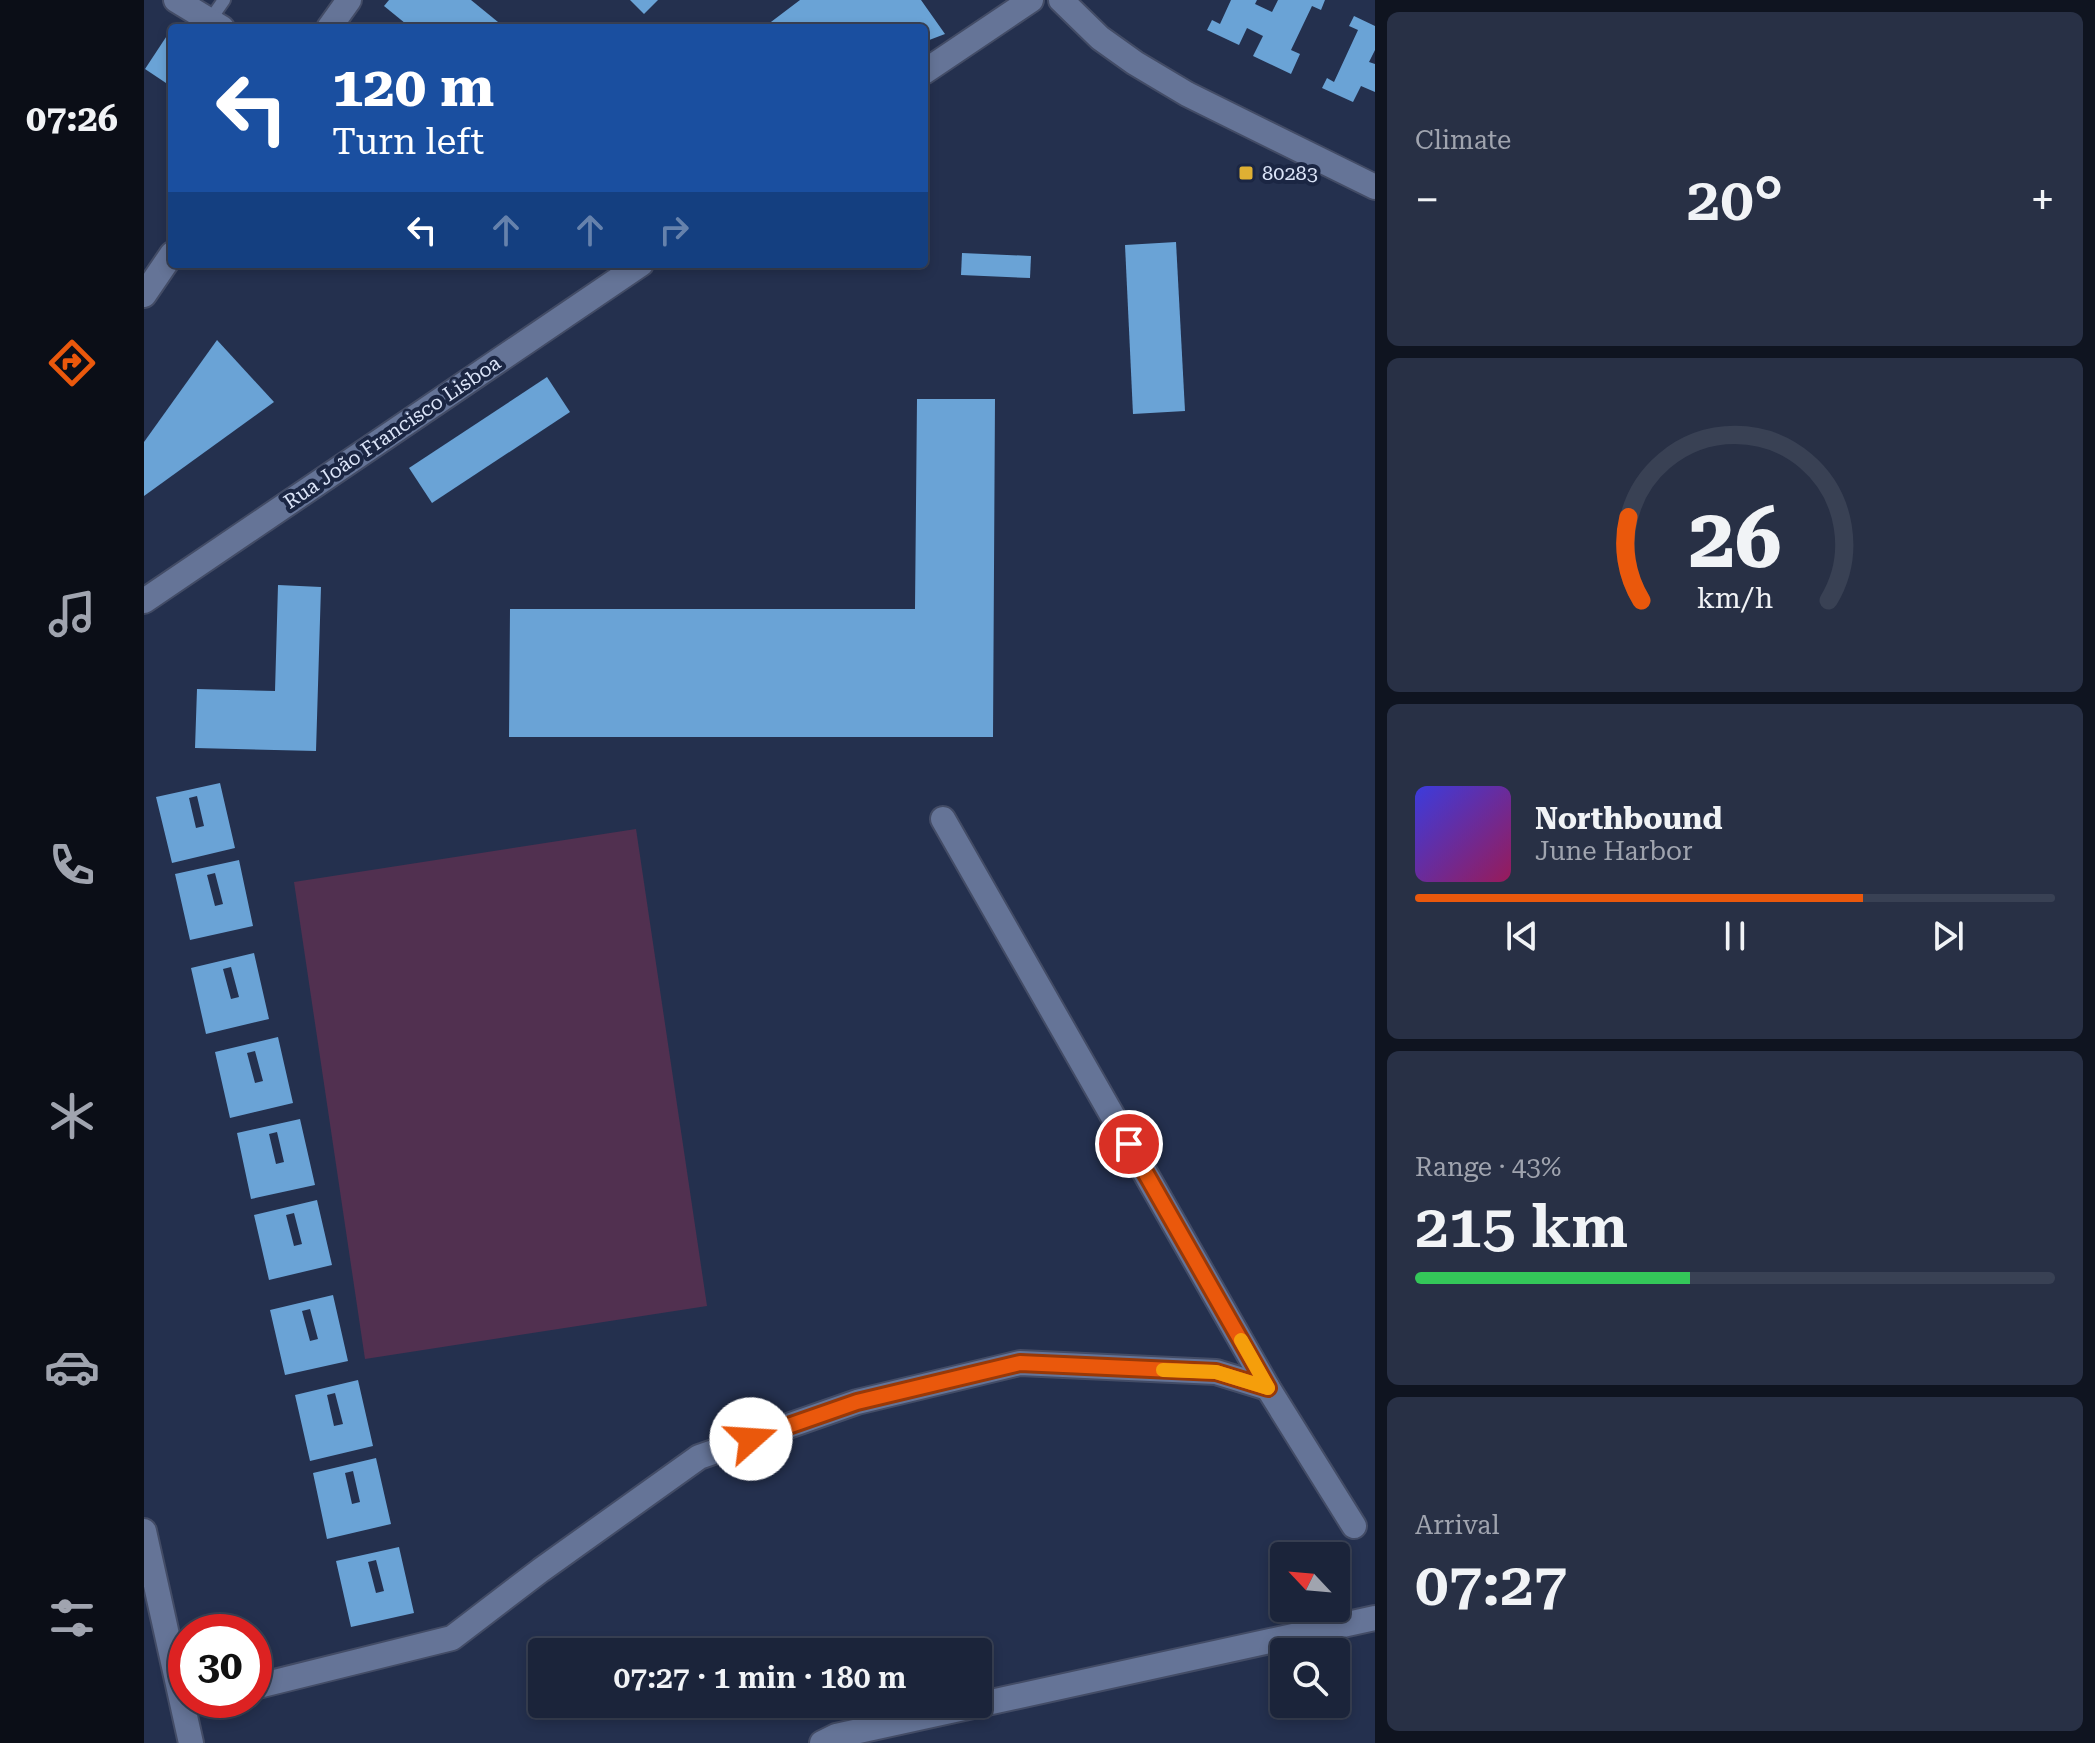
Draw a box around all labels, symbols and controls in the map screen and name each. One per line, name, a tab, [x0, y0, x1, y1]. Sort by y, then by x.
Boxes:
text: 120 m	[332, 54, 494, 120]
icon: left	[200, 56, 304, 160]
text: 07:26	[26, 98, 118, 140]
text: Turn left	[332, 121, 484, 163]
text: Climate	[1415, 125, 1511, 155]
place label: 80283	[1262, 161, 1318, 185]
marker: 80283	[1237, 164, 1255, 182]
text: 20°	[1687, 164, 1783, 235]
text: −	[1415, 174, 1440, 226]
text: +	[2030, 174, 2055, 226]
icon: left	[400, 208, 444, 252]
icon: ahead	[484, 208, 528, 252]
icon: ahead	[568, 208, 612, 252]
icon: right	[652, 208, 696, 252]
icon: directions	[44, 335, 100, 391]
street label: Rua João Francisco Lisboa	[279, 350, 505, 514]
text: 26	[1688, 490, 1782, 587]
text: km/h	[1697, 581, 1773, 615]
icon: music	[44, 586, 100, 642]
text: Northbound	[1535, 801, 1723, 836]
text: June Harbor	[1535, 836, 1693, 866]
icon: phone	[44, 837, 100, 893]
icon: previous	[1500, 914, 1544, 958]
icon: pause	[1713, 914, 1757, 958]
icon: next	[1926, 914, 1970, 958]
icon: climate	[44, 1088, 100, 1144]
pin	[1095, 1110, 1163, 1178]
icon: arrive	[1107, 1122, 1151, 1166]
text: Range · 43%	[1415, 1152, 1561, 1182]
text: 215 km	[1415, 1191, 1628, 1262]
icon: car	[44, 1339, 100, 1395]
position arrow	[709, 1397, 793, 1481]
text: Arrival	[1415, 1510, 1500, 1540]
north arrow	[1270, 1542, 1350, 1622]
map controls	[1270, 1542, 1350, 1718]
text: 07:27	[1415, 1549, 1567, 1620]
icon: filters	[44, 1590, 100, 1646]
speed limit sign: 30	[168, 1614, 272, 1718]
button: search	[1270, 1638, 1350, 1718]
text: 07:27 · 1 min · 180 m	[614, 1660, 906, 1695]

